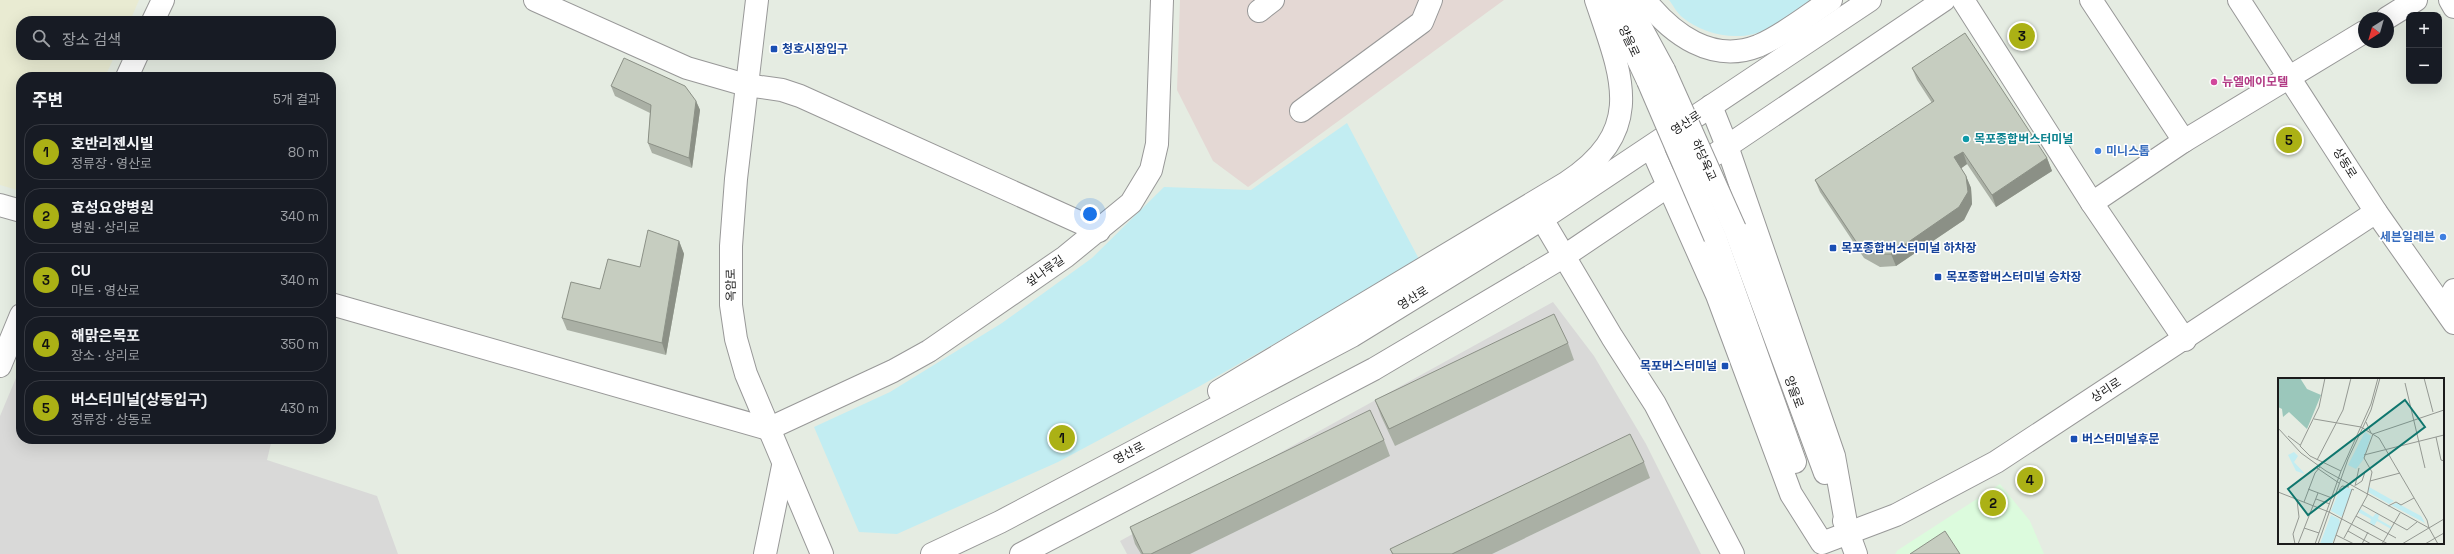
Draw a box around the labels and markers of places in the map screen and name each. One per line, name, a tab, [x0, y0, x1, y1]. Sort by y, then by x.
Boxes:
pin: 3	[2009, 21, 2035, 51]
place label: 청호시장입구	[782, 41, 848, 57]
marker: 청호시장입구	[769, 44, 779, 54]
place label: 뉴엘에이모텔	[2222, 74, 2288, 90]
marker: 뉴엘에이모텔	[2209, 77, 2219, 87]
pin: 5	[2276, 125, 2302, 155]
place label: 목포종합버스터미널	[1974, 131, 2073, 147]
marker: 목포종합버스터미널	[1961, 134, 1971, 144]
place label: 미니스톱	[2106, 143, 2150, 159]
marker: 미니스톱	[2093, 146, 2103, 156]
place label: 세븐일레븐	[2380, 229, 2435, 245]
marker: 세븐일레븐	[2438, 232, 2448, 242]
place label: 목포종합버스터미널 하차장	[1841, 240, 1977, 256]
marker: 목포종합버스터미널 하차장	[1828, 243, 1838, 253]
place label: 목포종합버스터미널 승차장	[1946, 269, 2082, 285]
marker: 목포종합버스터미널 승차장	[1933, 272, 1943, 282]
place label: 목포버스터미널	[1640, 358, 1717, 374]
marker: 목포버스터미널	[1720, 361, 1730, 371]
pin: 1	[1049, 423, 1075, 453]
place label: 버스터미널후문	[2082, 431, 2159, 447]
marker: 버스터미널후문	[2069, 434, 2079, 444]
pin: 4	[2017, 465, 2043, 495]
pin: 2	[1980, 488, 2006, 518]

